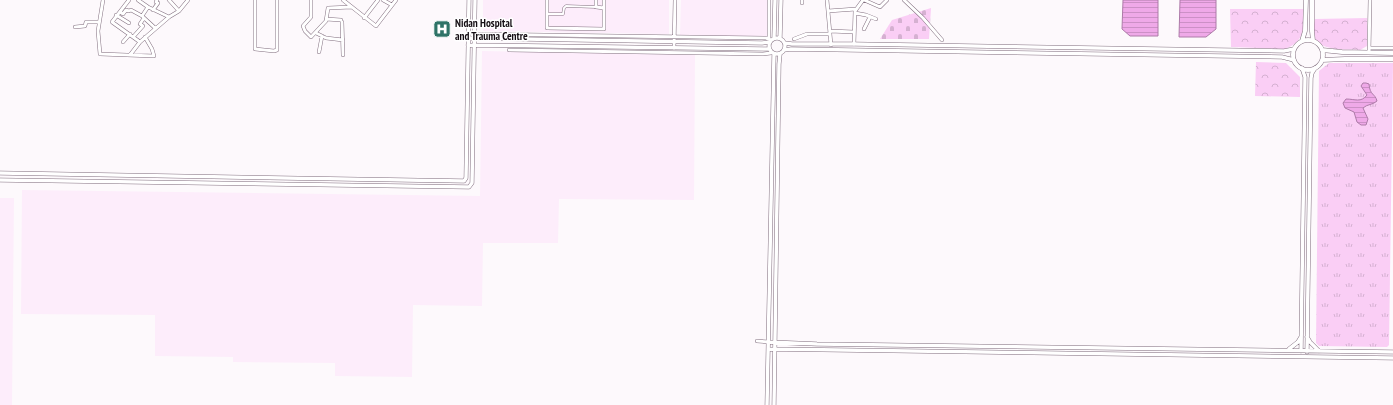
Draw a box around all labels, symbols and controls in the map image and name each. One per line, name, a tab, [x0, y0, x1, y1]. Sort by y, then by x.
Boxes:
place label: Nidan Hospital and Trauma Centre	[455, 16, 528, 43]
hospital icon: Nidan Hospital and Trauma Centre	[432, 19, 452, 39]

